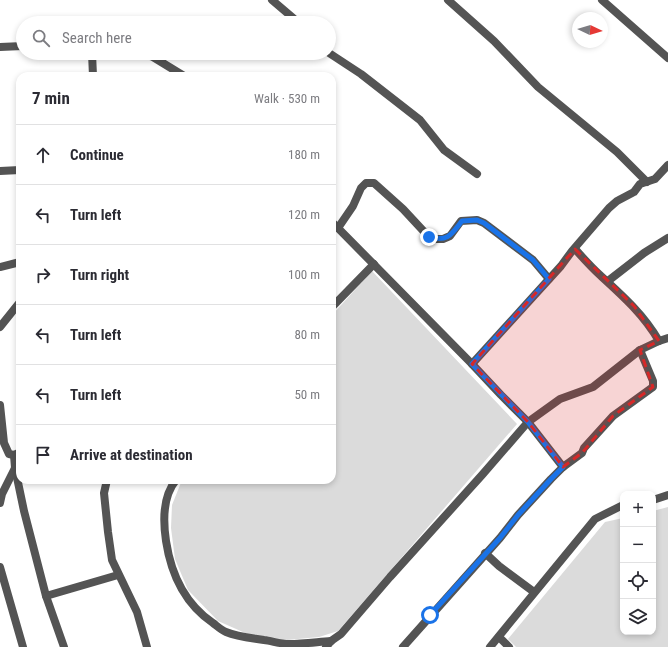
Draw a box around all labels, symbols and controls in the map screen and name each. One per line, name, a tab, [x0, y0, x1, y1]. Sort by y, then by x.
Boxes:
north arrow	[572, 12, 608, 48]
search box	[16, 16, 336, 60]
icon: search	[30, 27, 52, 49]
text: Search here	[62, 29, 132, 47]
text: 7 min	[32, 88, 70, 108]
text: Walk · 530 m	[254, 91, 320, 106]
icon: ahead	[32, 144, 54, 166]
text: Continue	[70, 146, 124, 164]
text: 180 m	[288, 147, 320, 162]
icon: left	[32, 204, 54, 226]
text: Turn left	[70, 206, 121, 224]
text: 120 m	[288, 207, 320, 222]
route end	[420, 228, 438, 246]
icon: right	[32, 264, 54, 286]
text: Turn right	[70, 266, 129, 284]
text: 100 m	[288, 267, 320, 282]
icon: left	[32, 324, 54, 346]
text: Turn left	[70, 326, 121, 344]
text: 80 m	[294, 327, 320, 342]
icon: left	[32, 384, 54, 406]
text: Turn left	[70, 386, 121, 404]
text: 50 m	[294, 387, 320, 402]
icon: arrive	[32, 444, 54, 466]
text: Arrive at destination	[70, 446, 193, 464]
map controls	[620, 491, 656, 635]
button: +	[620, 491, 656, 527]
button: −	[620, 527, 656, 563]
button: locate	[620, 563, 656, 599]
button: layers	[620, 599, 656, 635]
route start	[421, 606, 439, 624]

